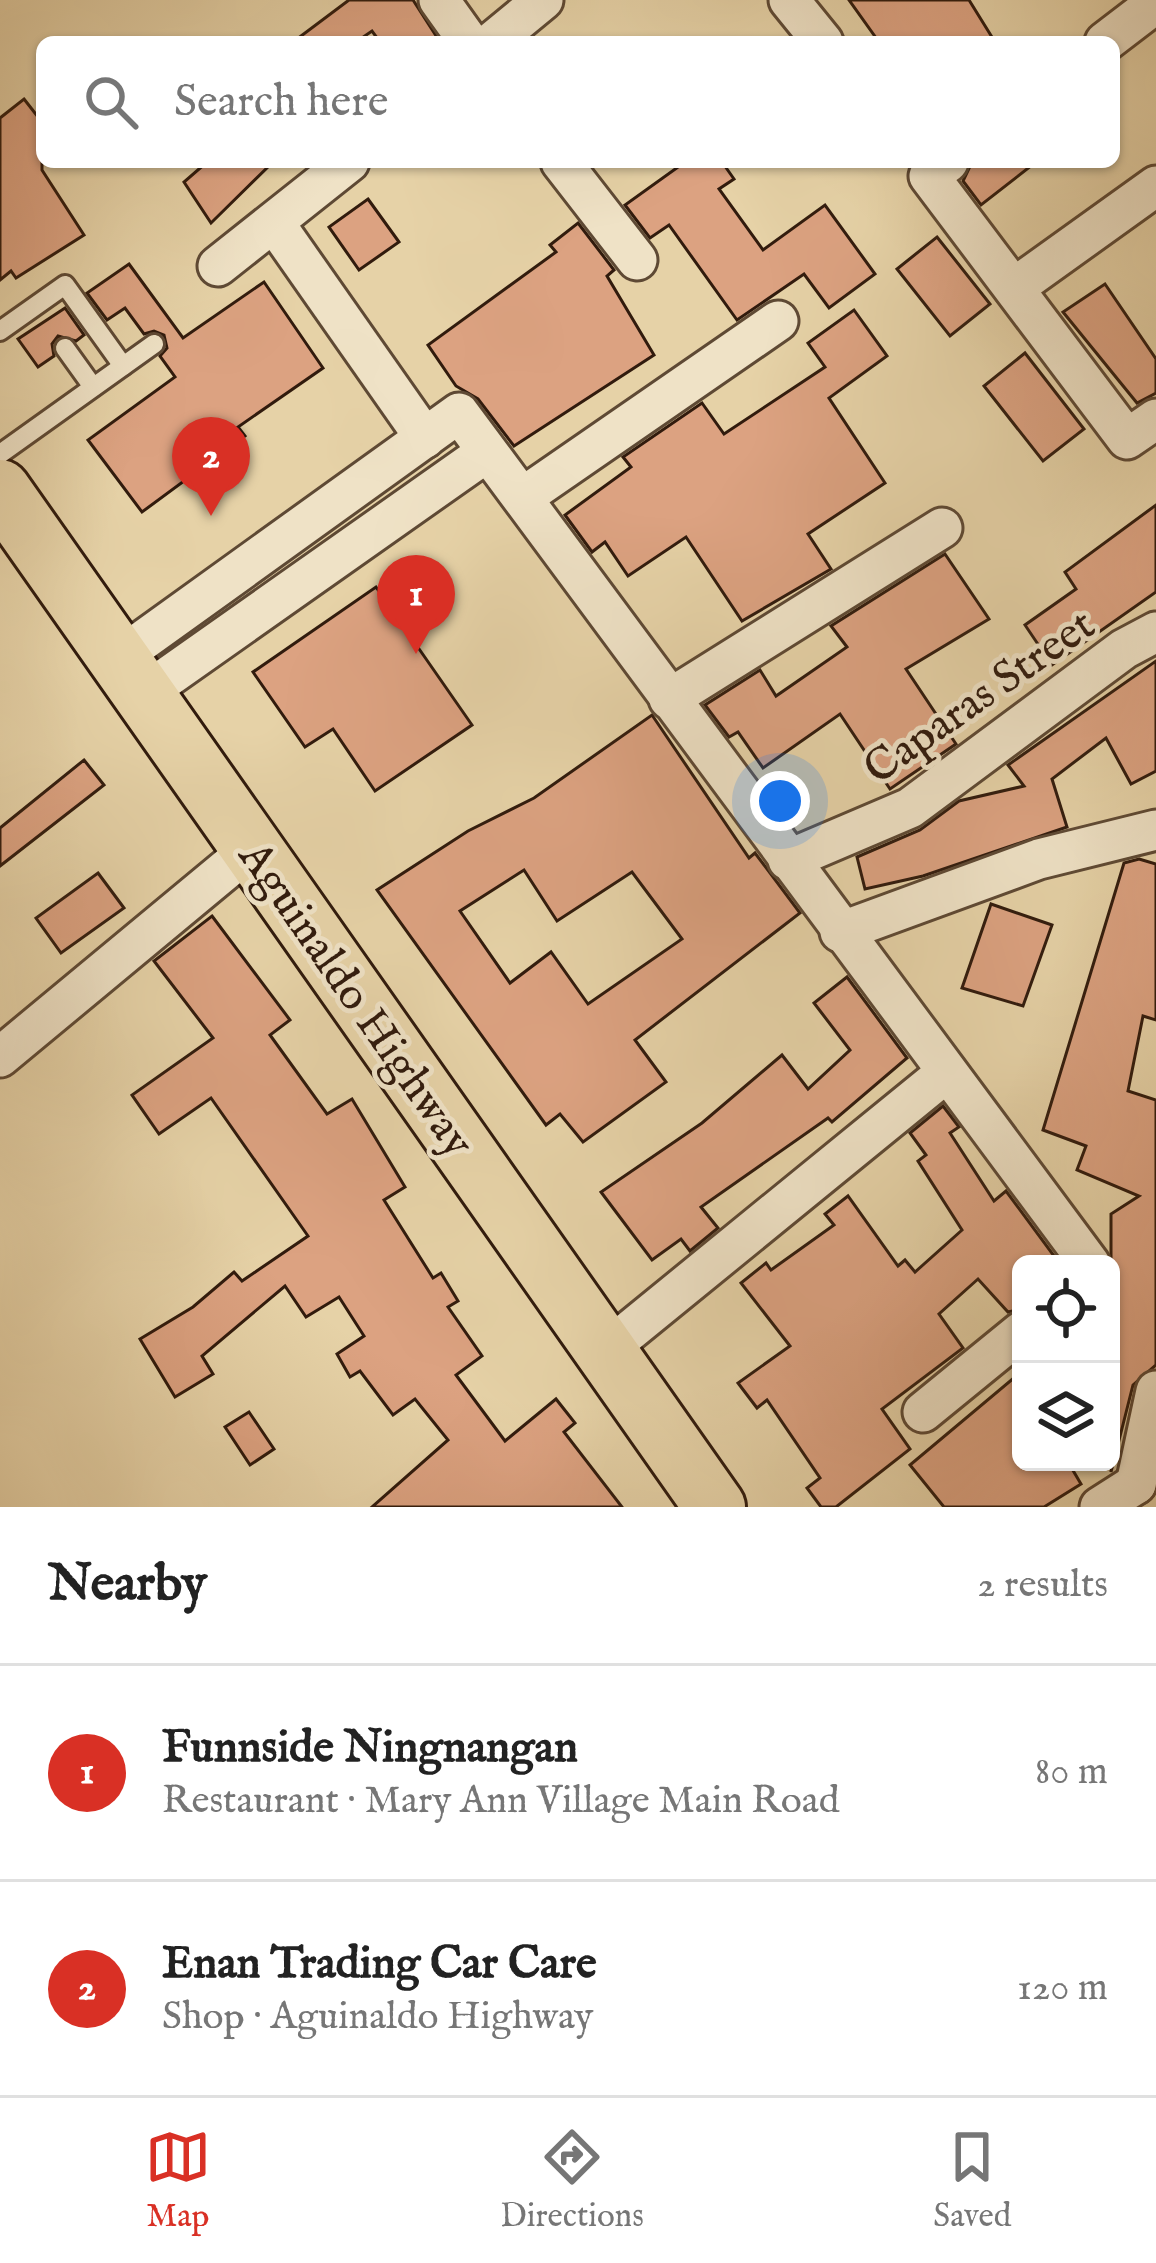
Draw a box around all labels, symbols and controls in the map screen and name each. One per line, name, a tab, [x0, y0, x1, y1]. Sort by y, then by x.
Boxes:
search box	[36, 36, 1120, 168]
icon: search	[78, 69, 144, 135]
text: Search here	[174, 74, 388, 131]
pin: 2	[172, 417, 250, 516]
pin: 1	[377, 555, 455, 654]
street label: Caparas Street	[854, 597, 1106, 798]
your location	[750, 771, 810, 831]
street label: Aguinaldo Highway	[224, 830, 486, 1170]
map controls	[1012, 1255, 1120, 1471]
button: locate	[1012, 1255, 1120, 1363]
button: layers	[1012, 1363, 1120, 1471]
text: Nearby	[48, 1553, 207, 1618]
text: 2 results	[977, 1561, 1108, 1610]
text: Funnside Ningnangan	[162, 1720, 578, 1777]
text: 1	[80, 1748, 94, 1797]
text: 80 m	[1035, 1748, 1108, 1797]
text: Restaurant · Mary Ann Village Main Road	[162, 1777, 840, 1826]
text: Enan Trading Car Care	[162, 1936, 597, 1993]
text: 2	[78, 1964, 96, 2013]
text: 120 m	[1017, 1964, 1108, 2013]
text: Shop · Aguinaldo Highway	[162, 1993, 594, 2042]
tab: Map	[145, 2124, 211, 2238]
tab: Directions	[500, 2124, 644, 2238]
tab: Saved	[933, 2124, 1011, 2238]

